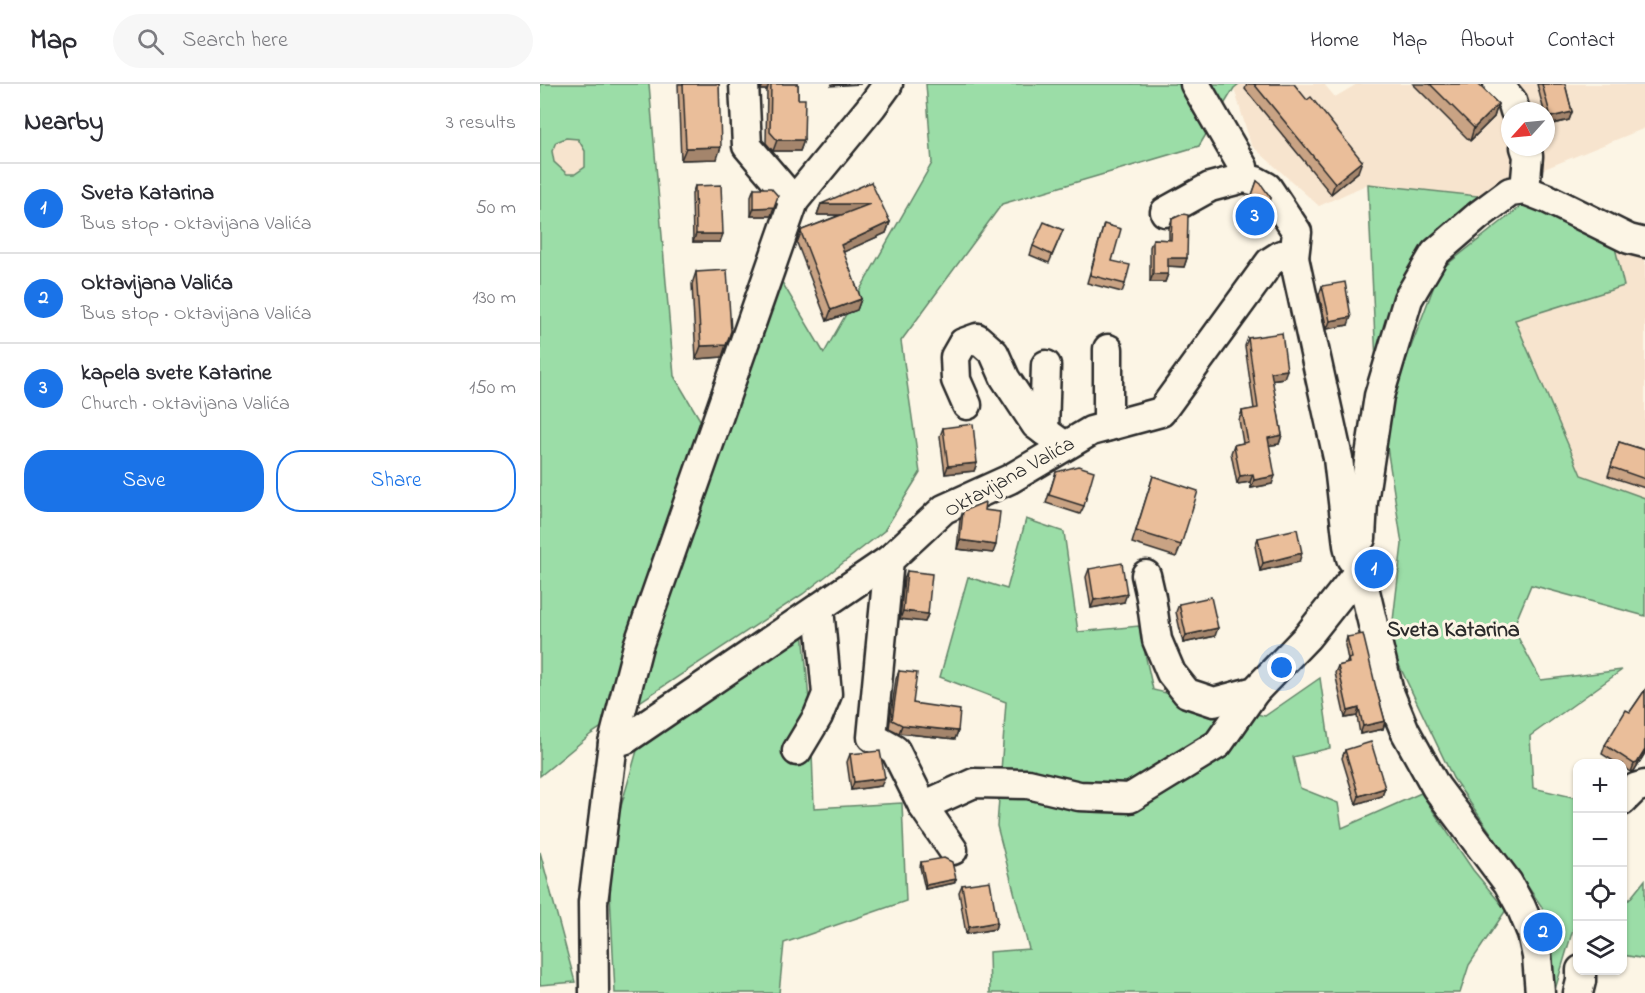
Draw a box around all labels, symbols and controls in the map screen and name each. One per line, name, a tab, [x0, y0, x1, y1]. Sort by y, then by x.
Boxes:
search box	[113, 14, 533, 68]
text: Map	[30, 21, 77, 62]
icon: search	[134, 25, 167, 58]
text: Search here	[182, 25, 288, 57]
text: Home	[1310, 26, 1359, 56]
text: Map	[1392, 26, 1427, 56]
text: About	[1460, 26, 1514, 56]
text: Contact	[1547, 26, 1615, 56]
north arrow	[1501, 102, 1555, 156]
text: Nearby	[24, 104, 103, 142]
text: 3 results	[446, 109, 516, 138]
text: Sveta Katarina	[81, 178, 214, 210]
text: 1	[40, 194, 47, 223]
text: 50 m	[475, 194, 516, 223]
pin: 3	[1236, 194, 1274, 238]
text: Bus stop · Oktavijana Valića	[81, 210, 312, 239]
text: Oktavijana Valića	[81, 268, 233, 300]
text: 2	[39, 284, 48, 313]
text: 130 m	[472, 284, 516, 313]
text: Bus stop · Oktavijana Valića	[81, 300, 312, 329]
text: kapela svete Katarine	[81, 358, 272, 390]
text: 3	[39, 374, 48, 403]
text: 150 m	[469, 374, 516, 403]
text: Church · Oktavijana Valića	[81, 390, 290, 419]
street label: Oktavijana Valića	[939, 429, 1081, 526]
button: Save	[24, 450, 264, 512]
button: Share	[276, 450, 516, 512]
pin: 1	[1354, 546, 1394, 592]
district label: Sveta Katarina	[1386, 615, 1520, 647]
your location	[1267, 653, 1296, 682]
map controls	[1573, 759, 1627, 975]
button: +	[1573, 759, 1627, 813]
button: −	[1573, 813, 1627, 867]
button: locate	[1573, 867, 1627, 921]
pin: 2	[1524, 910, 1562, 954]
button: layers	[1573, 921, 1627, 975]

